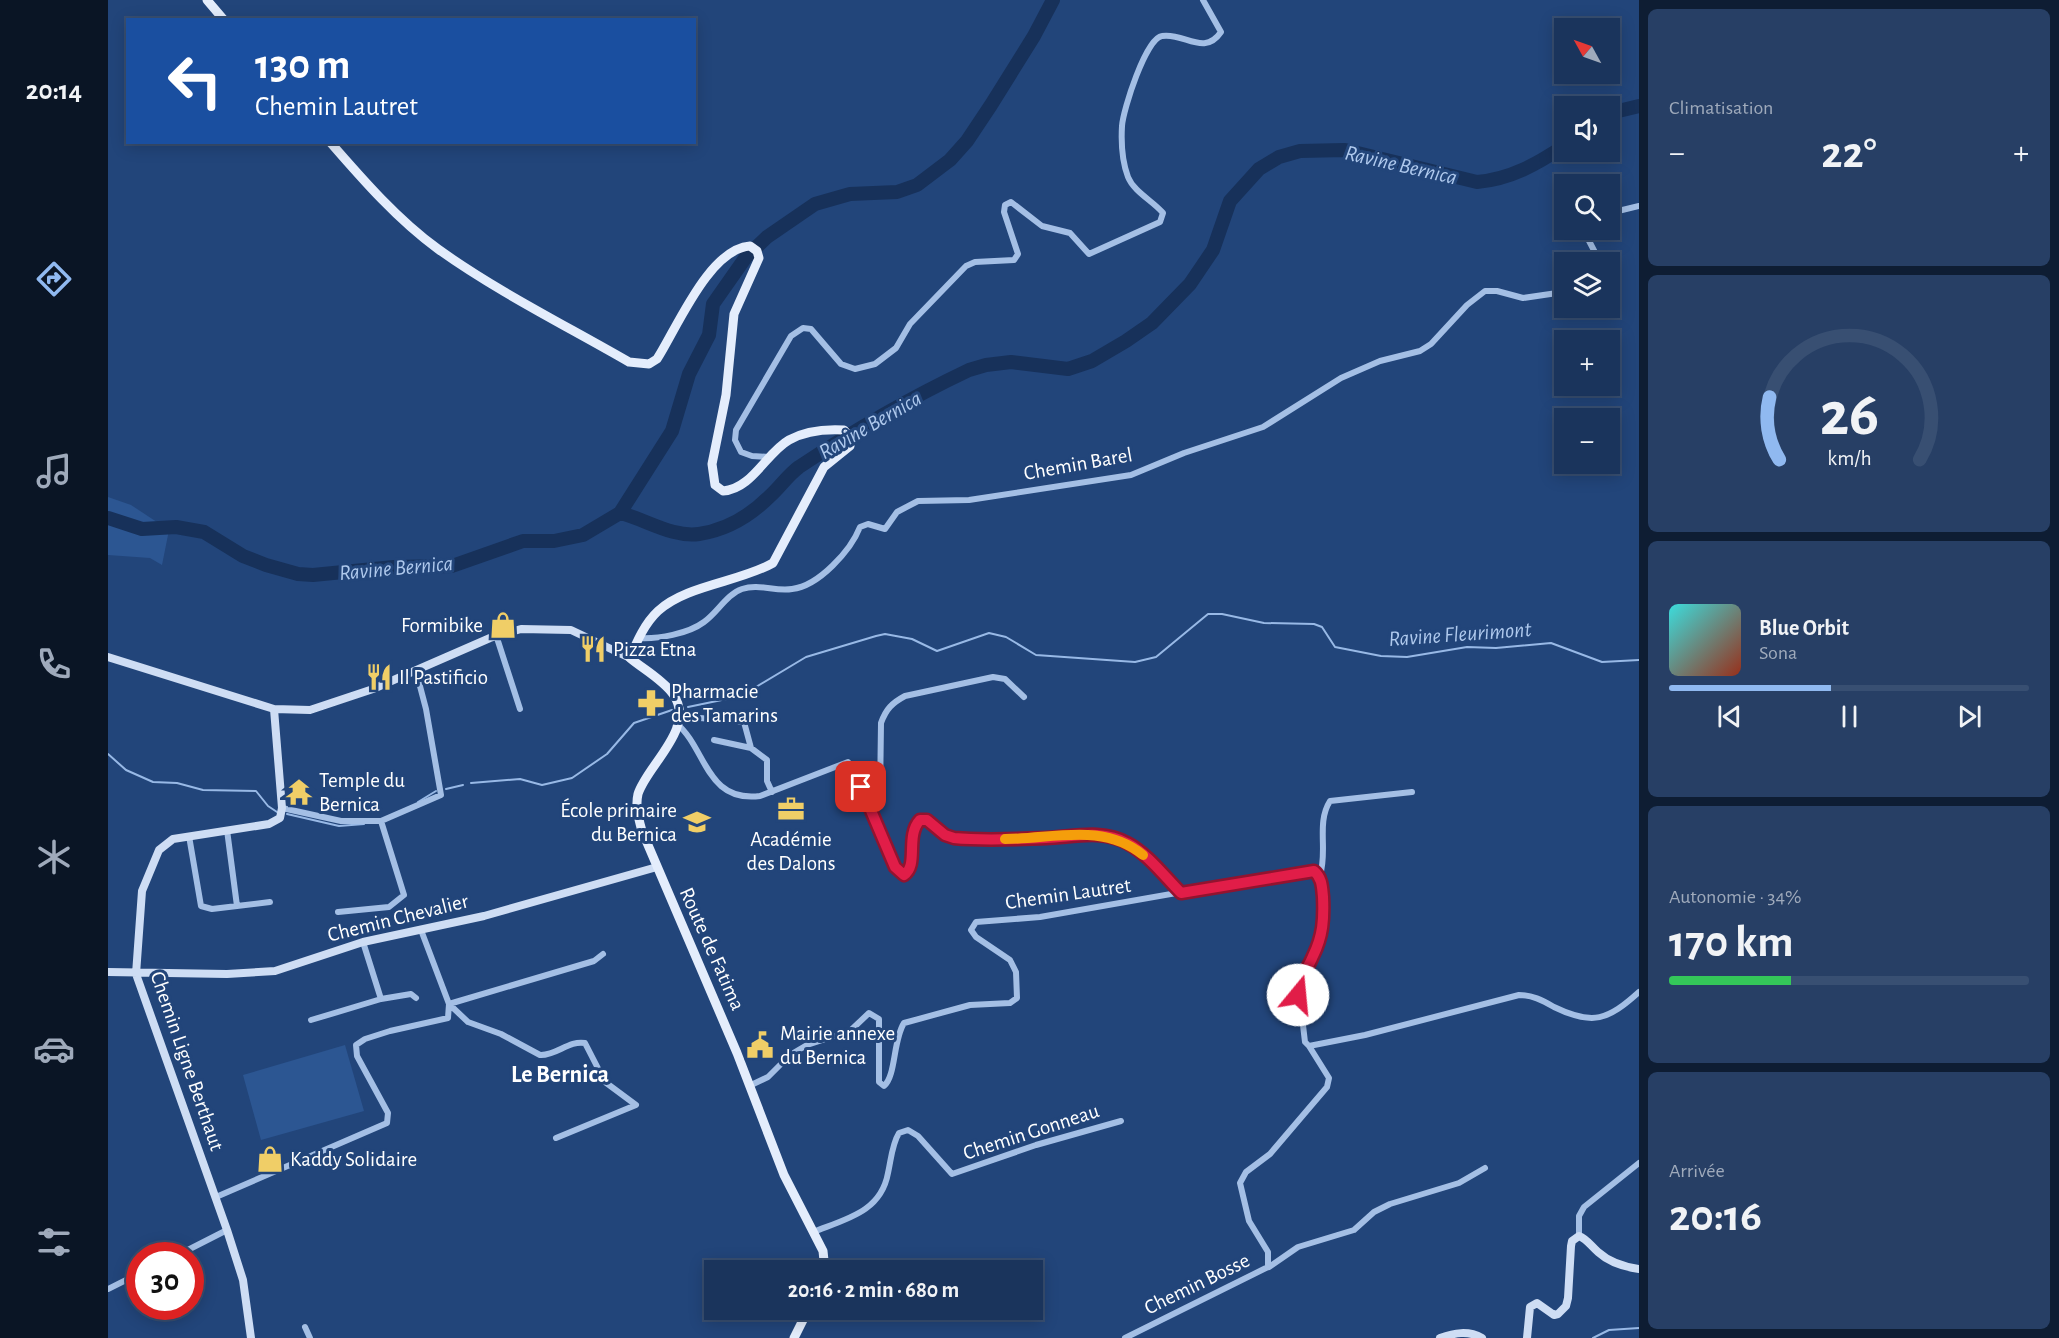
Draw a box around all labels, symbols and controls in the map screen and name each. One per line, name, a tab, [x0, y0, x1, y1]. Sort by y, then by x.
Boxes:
north arrow	[1554, 18, 1620, 84]
map controls	[1554, 18, 1620, 474]
icon: left	[156, 42, 234, 120]
text: 130 m	[255, 44, 350, 86]
text: 20:14	[26, 77, 82, 104]
text: Chemin Lautret	[255, 93, 418, 120]
button: sound	[1554, 96, 1620, 162]
text: Climatisation	[1669, 98, 1773, 118]
text: 22°	[1821, 131, 1877, 176]
text: −	[1669, 137, 1685, 170]
text: +	[2013, 137, 2029, 170]
water label: Ravine Bernica	[1343, 141, 1459, 189]
button: search	[1554, 174, 1620, 240]
button: layers	[1554, 252, 1620, 318]
icon: directions	[33, 258, 75, 300]
button: +	[1554, 330, 1620, 396]
text: 26	[1819, 384, 1879, 446]
water label: Ravine Bernica	[815, 387, 925, 463]
button: −	[1554, 408, 1620, 474]
street label: Chemin Barel	[1022, 444, 1134, 484]
text: km/h	[1827, 449, 1871, 470]
icon: music	[33, 450, 75, 492]
water label: Ravine Bernica	[338, 552, 454, 584]
shop icon: Formibike	[488, 610, 518, 640]
place label: Formibike	[401, 615, 483, 636]
text: Blue Orbit	[1759, 617, 1849, 639]
water label: Ravine Fleurimont	[1388, 618, 1533, 650]
restaurant icon: Pizza Etna	[578, 634, 608, 664]
place label: Pizza Etna	[613, 639, 697, 660]
icon: phone	[33, 643, 75, 685]
text: Sona	[1759, 643, 1797, 663]
restaurant icon: Il Pastificio	[364, 662, 394, 692]
place label: Il Pastificio	[399, 667, 488, 688]
place label: Pharmacie des Tamarins	[671, 681, 778, 726]
pharmacy icon: Pharmacie des Tamarins	[636, 688, 666, 718]
icon: previous	[1713, 700, 1746, 733]
icon: pause	[1833, 700, 1866, 733]
icon: next	[1953, 700, 1986, 733]
pin	[835, 761, 886, 812]
place label: Temple du Bernica	[319, 770, 405, 815]
icon: arrive	[844, 770, 877, 803]
temple icon: Temple du Bernica	[284, 777, 314, 807]
office icon: Académie des Dalons	[776, 794, 806, 824]
place label: École primaire du Bernica	[560, 798, 677, 845]
school or university icon: École primaire du Bernica	[682, 807, 712, 837]
place label: Académie des Dalons	[747, 829, 835, 874]
icon: climate	[33, 836, 75, 878]
street label: Chemin Lautret	[1004, 875, 1132, 913]
street label: Route de Fatima	[676, 884, 749, 1014]
text: Autonomie · 34%	[1669, 887, 1802, 907]
street label: Chemin Chevalier	[325, 890, 471, 946]
text: 170 km	[1669, 920, 1793, 965]
position arrow	[1266, 963, 1330, 1027]
street label: Chemin Ligne Berthaut	[146, 969, 228, 1154]
place label: Mairie annexe du Bernica	[780, 1023, 895, 1068]
icon: car	[33, 1028, 75, 1070]
public building icon: Mairie annexe du Bernica	[745, 1030, 775, 1060]
district label: Le Bernica	[511, 1063, 609, 1087]
street label: Chemin Gonneau	[960, 1100, 1102, 1164]
shop icon: Kaddy Solidaire	[255, 1144, 285, 1174]
place label: Kaddy Solidaire	[290, 1149, 417, 1170]
text: Arrivée	[1669, 1161, 1725, 1181]
text: 20:16	[1669, 1194, 1762, 1239]
icon: filters	[33, 1221, 75, 1263]
speed limit sign: 30	[126, 1242, 204, 1320]
street label: Chemin Bosse	[1141, 1250, 1253, 1318]
text: 20:16 · 2 min · 680 m	[788, 1279, 959, 1301]

